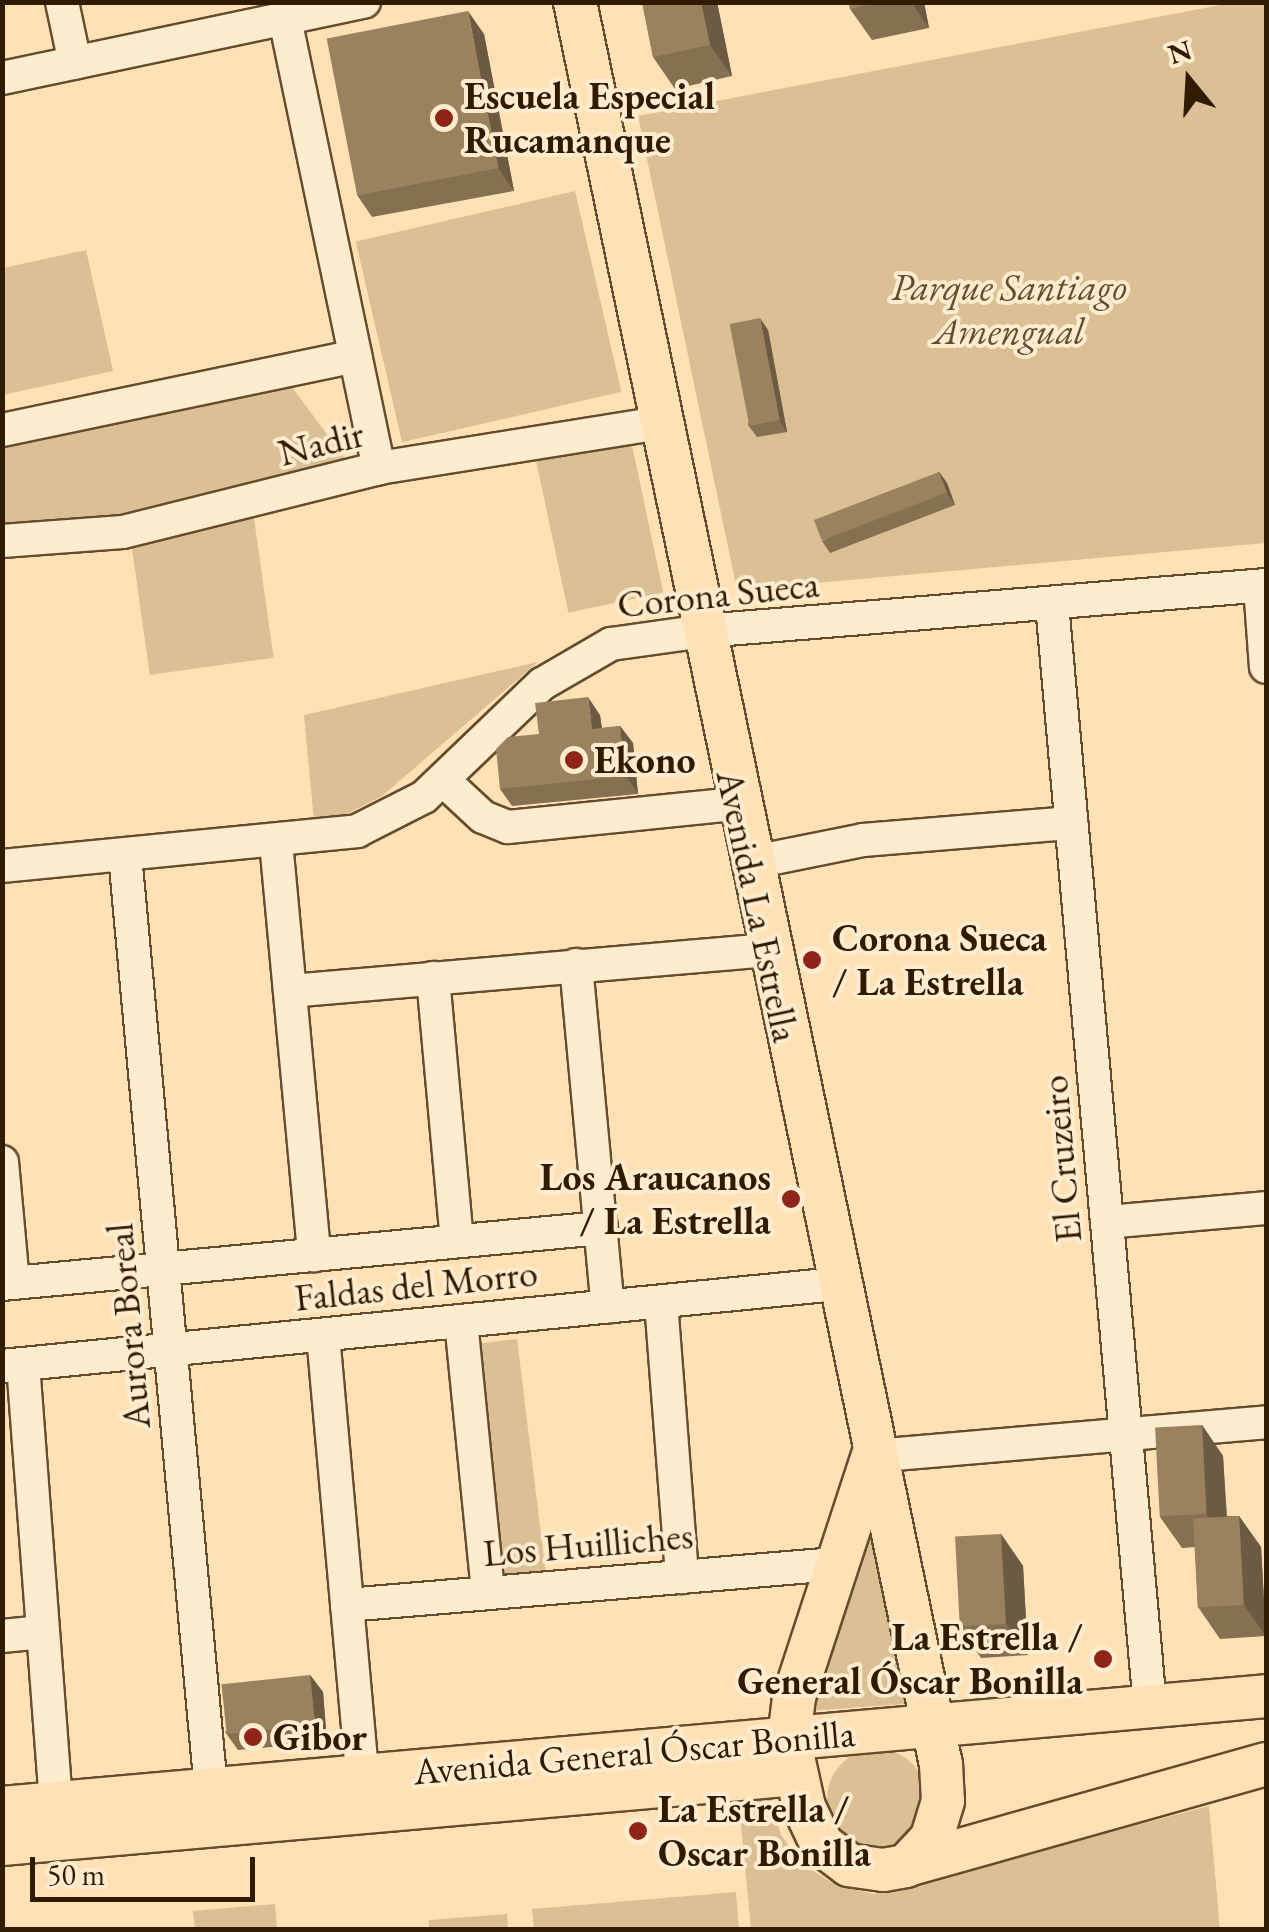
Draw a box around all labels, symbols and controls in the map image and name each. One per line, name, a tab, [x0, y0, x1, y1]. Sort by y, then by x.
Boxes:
north arrow	[1139, 30, 1239, 130]
text: N	[1163, 31, 1196, 72]
place label: Escuela Especial Rucamanque	[464, 73, 715, 162]
marker: Escuela Especial Rucamanque	[433, 107, 455, 129]
park label: Parque Santiago Amengual	[891, 264, 1127, 353]
street label: Nadir	[274, 410, 368, 476]
street label: Corona Sueca	[615, 561, 821, 627]
place label: Ekono	[594, 737, 696, 783]
marker: Ekono	[563, 749, 585, 771]
street label: Avenida La Estrella	[707, 766, 809, 1046]
place label: Corona Sueca / La Estrella	[832, 915, 1047, 1004]
marker: Corona Sueca / La Estrella	[801, 949, 823, 971]
street label: El Cruzeiro	[1031, 1073, 1091, 1245]
place label: Los Araucanos / La Estrella	[540, 1154, 771, 1244]
marker: Los Araucanos / La Estrella	[780, 1188, 802, 1210]
street label: Aurora Boreal	[96, 1221, 160, 1431]
street label: Faldas del Morro	[292, 1250, 540, 1320]
street label: Los Huilliches	[481, 1512, 695, 1576]
place label: La Estrella / General Óscar Bonilla	[737, 1614, 1083, 1704]
marker: La Estrella / General Óscar Bonilla	[1092, 1648, 1114, 1670]
street label: Avenida General Óscar Bonilla	[411, 1710, 857, 1794]
place label: Gibor	[273, 1714, 367, 1760]
marker: Gibor	[242, 1726, 264, 1748]
place label: La Estrella / Oscar Bonilla	[658, 1786, 871, 1876]
marker: La Estrella / Oscar Bonilla	[627, 1820, 649, 1842]
scale bar	[35, 1837, 260, 1899]
text: 50 m	[47, 1855, 105, 1894]

